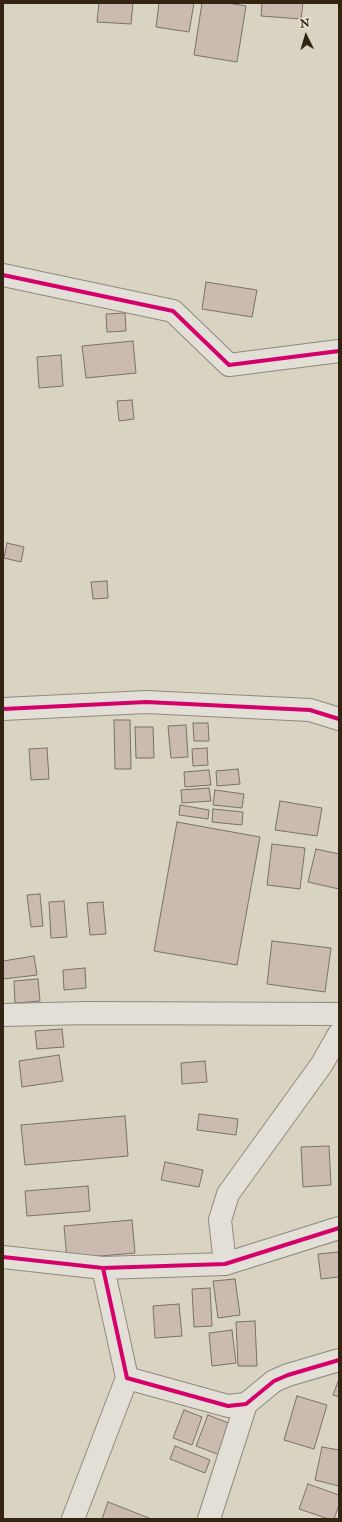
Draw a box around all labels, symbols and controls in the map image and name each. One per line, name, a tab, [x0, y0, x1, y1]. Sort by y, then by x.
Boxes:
north arrow	[286, 16, 326, 56]
text: N	[299, 17, 310, 30]

